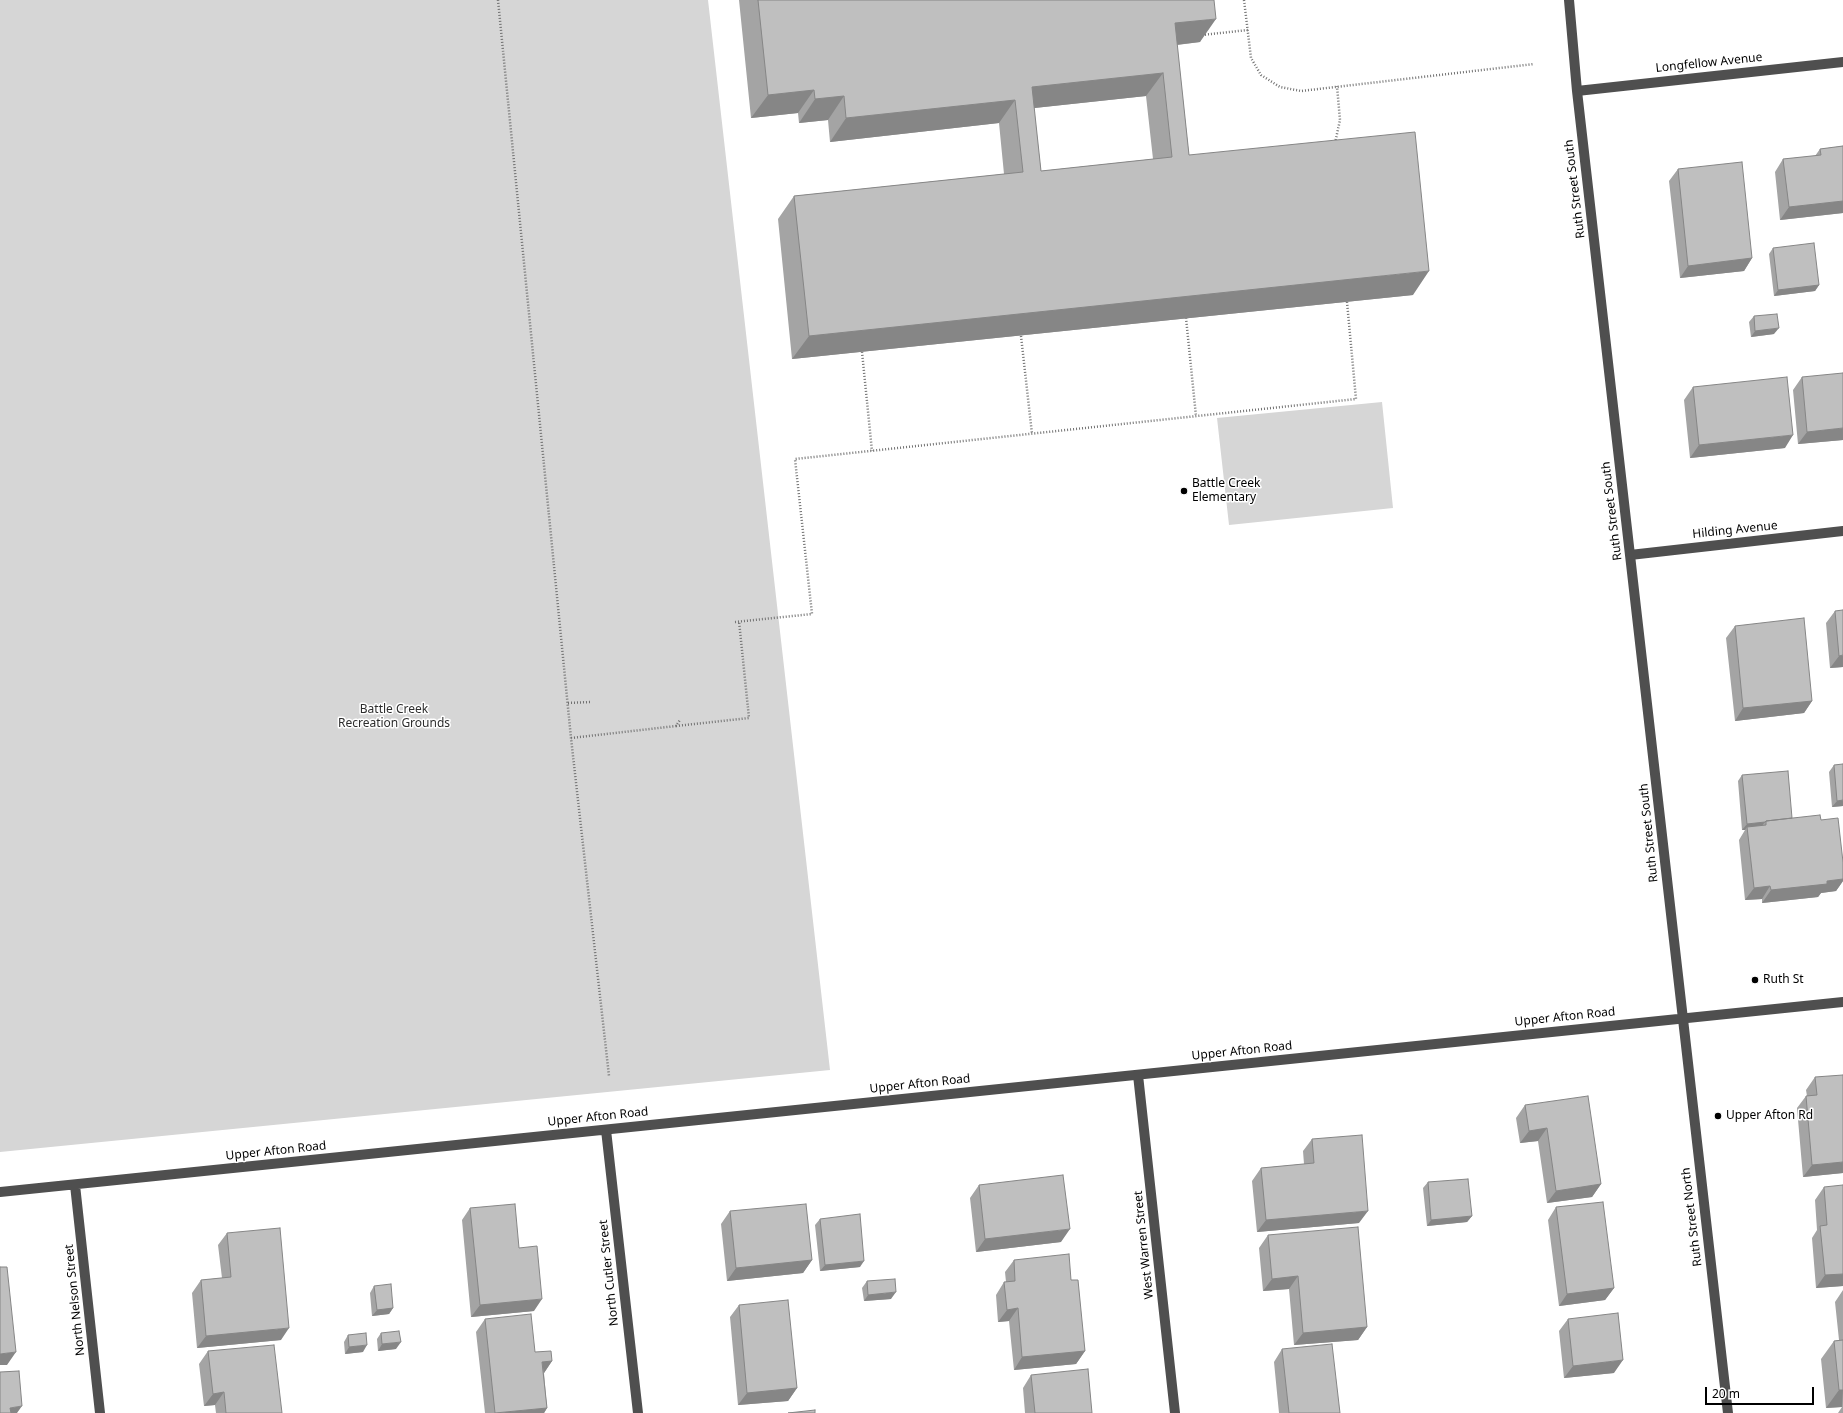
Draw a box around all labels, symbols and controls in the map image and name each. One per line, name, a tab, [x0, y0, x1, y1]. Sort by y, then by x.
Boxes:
street label: Longfellow Avenue	[1655, 50, 1763, 76]
street label: Ruth Street South	[1562, 139, 1588, 239]
street label: Ruth Street South	[1599, 461, 1625, 561]
place label: Battle Creek Elementary	[1192, 477, 1260, 505]
marker: Battle Creek Elementary	[1179, 486, 1189, 496]
street label: Hilding Avenue	[1692, 518, 1778, 542]
park label: Battle Creek Recreation Grounds	[338, 703, 450, 731]
street label: Ruth Street South	[1637, 783, 1661, 883]
place label: Ruth St	[1763, 973, 1804, 987]
marker: Ruth St	[1750, 975, 1760, 985]
street label: Upper Afton Road	[1514, 1005, 1616, 1029]
street label: Upper Afton Road	[1191, 1039, 1293, 1063]
street label: Upper Afton Road	[869, 1072, 971, 1096]
street label: Upper Afton Road	[547, 1105, 649, 1129]
place label: Upper Afton Rd	[1726, 1109, 1813, 1123]
marker: Upper Afton Rd	[1713, 1111, 1723, 1121]
street label: Upper Afton Road	[225, 1139, 327, 1163]
street label: Ruth Street North	[1679, 1167, 1705, 1267]
street label: West Warren Street	[1131, 1190, 1157, 1300]
street label: North Cutler Street	[596, 1219, 622, 1327]
street label: North Nelson Street	[62, 1243, 88, 1357]
scale bar	[1707, 1379, 1816, 1405]
text: 20 m	[1712, 1385, 1740, 1402]

